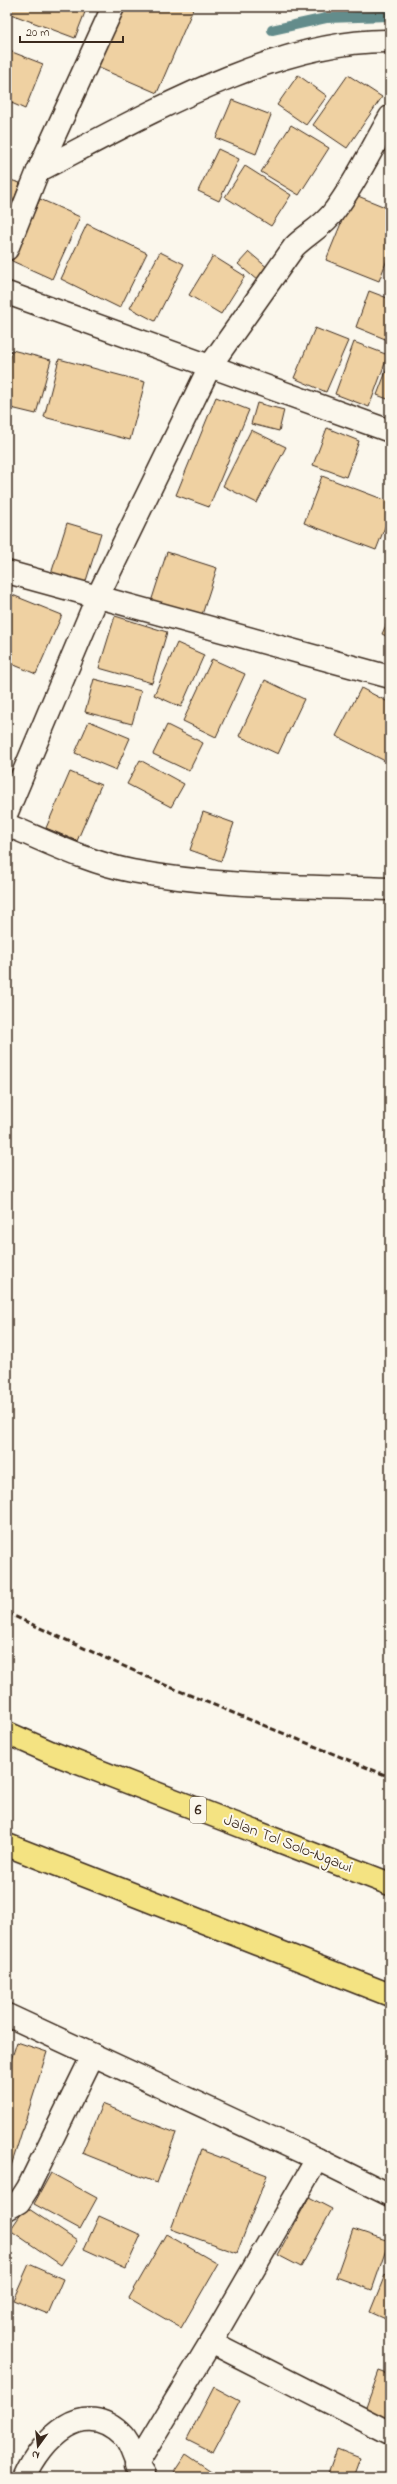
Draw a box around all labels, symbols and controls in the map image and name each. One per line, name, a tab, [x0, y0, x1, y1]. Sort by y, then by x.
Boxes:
scale bar	[20, 18, 123, 44]
text: 20 m	[26, 24, 49, 42]
road number: 6	[190, 1797, 206, 1823]
street label: Jalan Tol Solo–Ngawi	[220, 1808, 356, 1880]
north arrow	[18, 2426, 58, 2466]
text: N	[30, 2446, 41, 2463]

